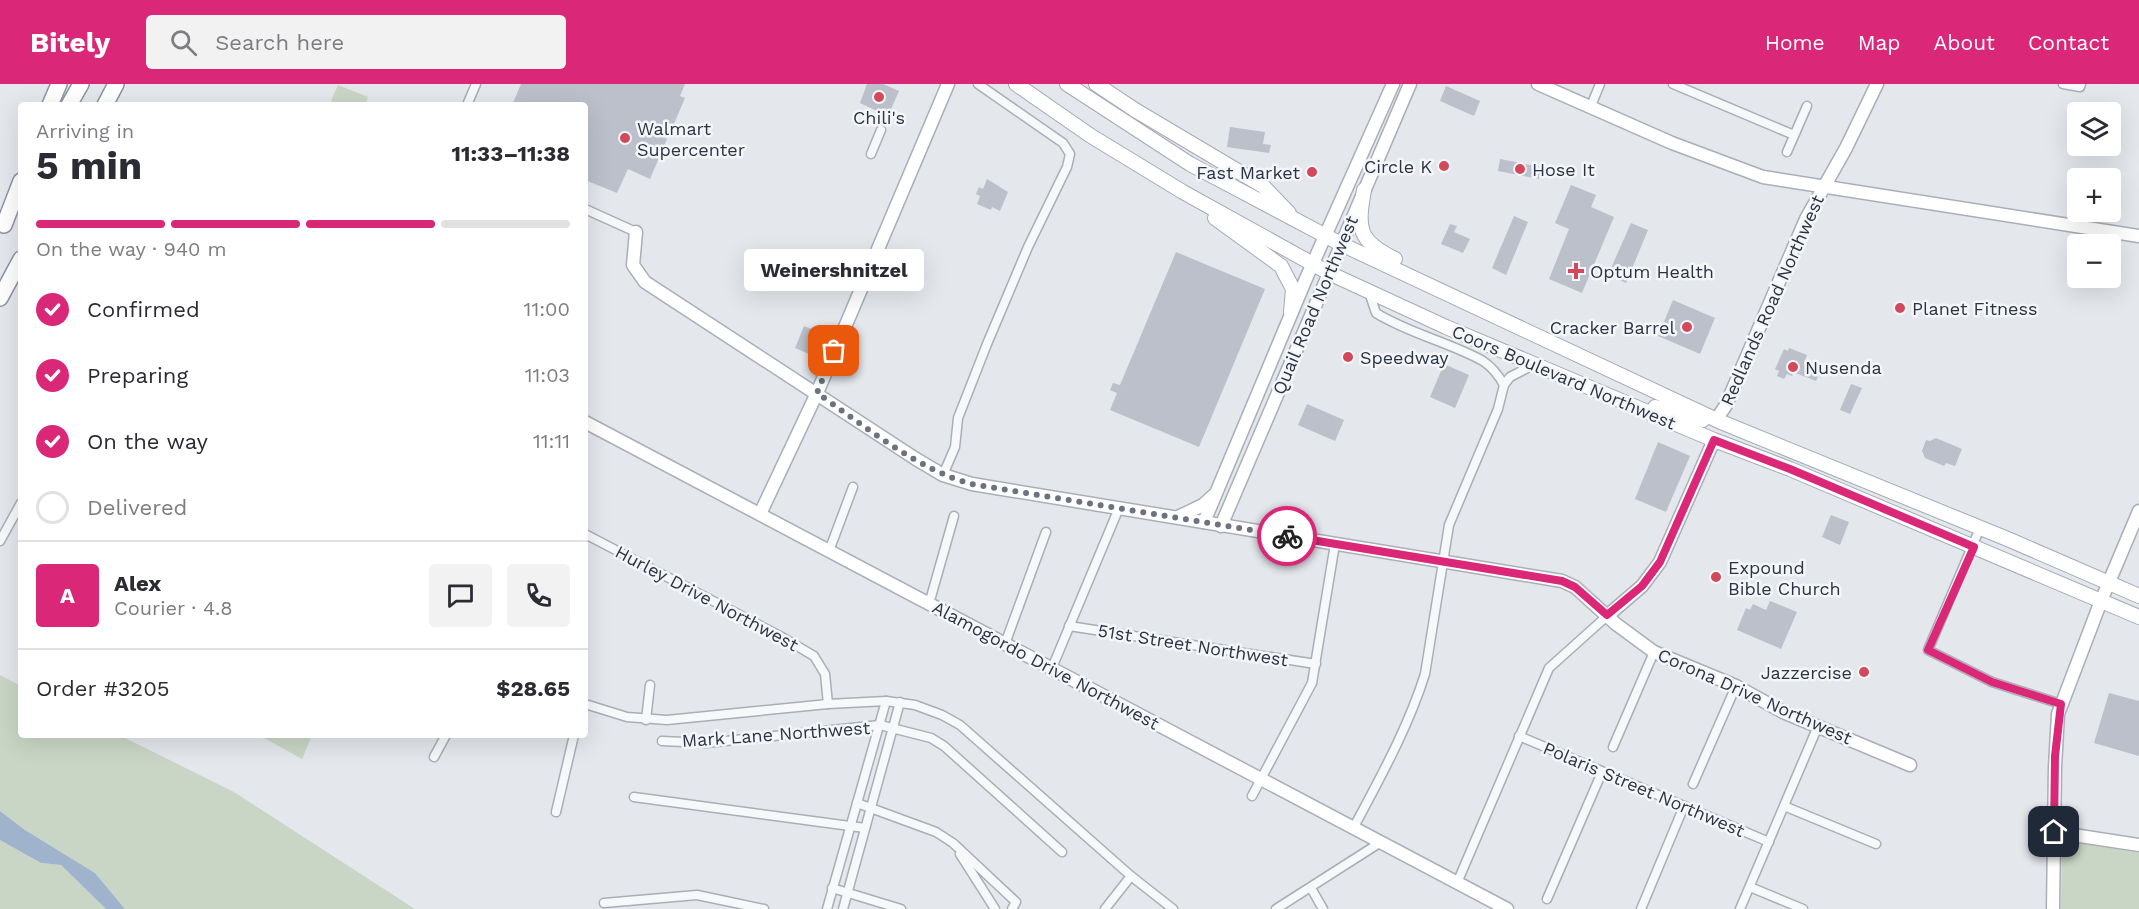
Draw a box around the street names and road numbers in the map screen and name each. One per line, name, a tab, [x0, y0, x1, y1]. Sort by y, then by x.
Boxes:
street label: Redlands Road Northwest	[1716, 191, 1828, 409]
street label: Quail Road Northwest	[1268, 212, 1362, 397]
street label: Coors Boulevard Northwest	[1449, 320, 1679, 434]
street label: Hurley Drive Northwest	[612, 541, 803, 655]
street label: Alamogordo Drive Northwest	[929, 596, 1163, 734]
street label: 51st Street Northwest	[1096, 620, 1290, 670]
street label: Corona Drive Northwest	[1655, 644, 1856, 749]
street label: Mark Lane Northwest	[681, 717, 871, 751]
street label: Polaris Street Northwest	[1540, 737, 1748, 841]

